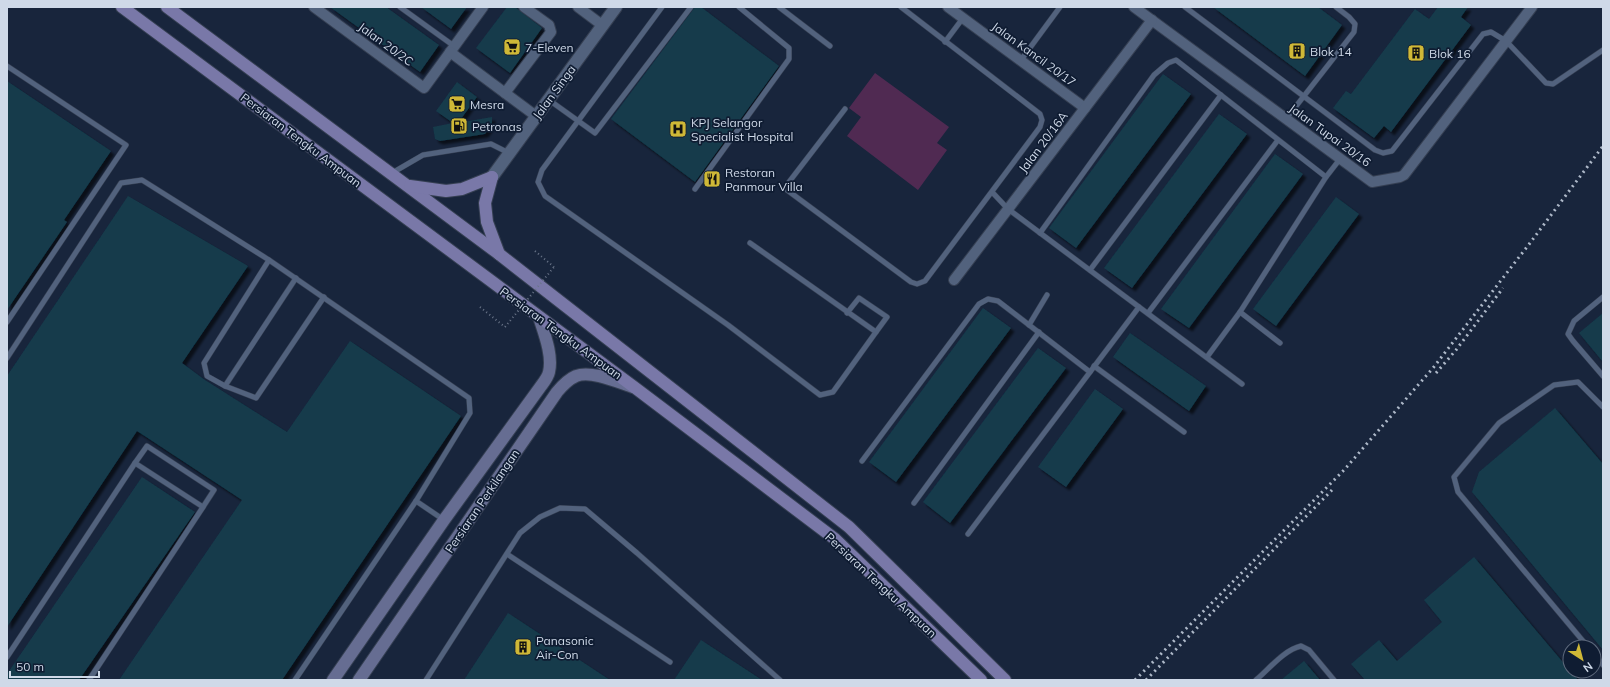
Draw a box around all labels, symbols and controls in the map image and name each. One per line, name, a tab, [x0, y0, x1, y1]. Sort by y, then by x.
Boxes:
street label: Jalan Kancil 20/17	[989, 18, 1079, 90]
street label: Jalan 20/2C	[355, 19, 417, 69]
supermarket icon: 7-Eleven	[502, 37, 522, 57]
place label: 7-Eleven	[525, 40, 574, 55]
building icon: Blok 14	[1287, 41, 1307, 61]
building icon: Blok 16	[1406, 43, 1426, 63]
place label: Blok 14	[1310, 44, 1352, 59]
place label: Blok 16	[1429, 46, 1471, 61]
street label: Jalan Singa	[529, 62, 579, 122]
street label: Persiaran Tengku Ampuan	[238, 90, 364, 190]
supermarket icon: Mesra	[447, 94, 467, 114]
place label: Mesra	[470, 97, 504, 112]
street label: Jalan Tupai 20/16	[1286, 100, 1374, 170]
street label: Jalan 20/16A	[1015, 108, 1071, 175]
place label: KPJ Selangor Specialist Hospital	[691, 115, 793, 144]
fuel station icon: Petronas	[449, 116, 469, 136]
place label: Petronas	[472, 119, 522, 134]
hospital icon: KPJ Selangor Specialist Hospital	[668, 119, 688, 139]
place label: Restoran Panmour Villa	[725, 165, 803, 194]
restaurant icon: Restoran Panmour Villa	[702, 169, 722, 189]
street label: Persiaran Tengku Ampuan	[497, 284, 625, 382]
street label: Persiaran Perkilangan	[442, 446, 522, 556]
street label: Persiaran Tengku Ampuan	[822, 529, 940, 641]
place label: Panasonic Air-Con	[536, 633, 594, 662]
building icon: Panasonic Air-Con	[513, 637, 533, 657]
north arrow	[1562, 639, 1602, 679]
scale bar	[10, 653, 99, 679]
text: 50 m	[16, 659, 44, 674]
text: N	[1580, 659, 1595, 675]

